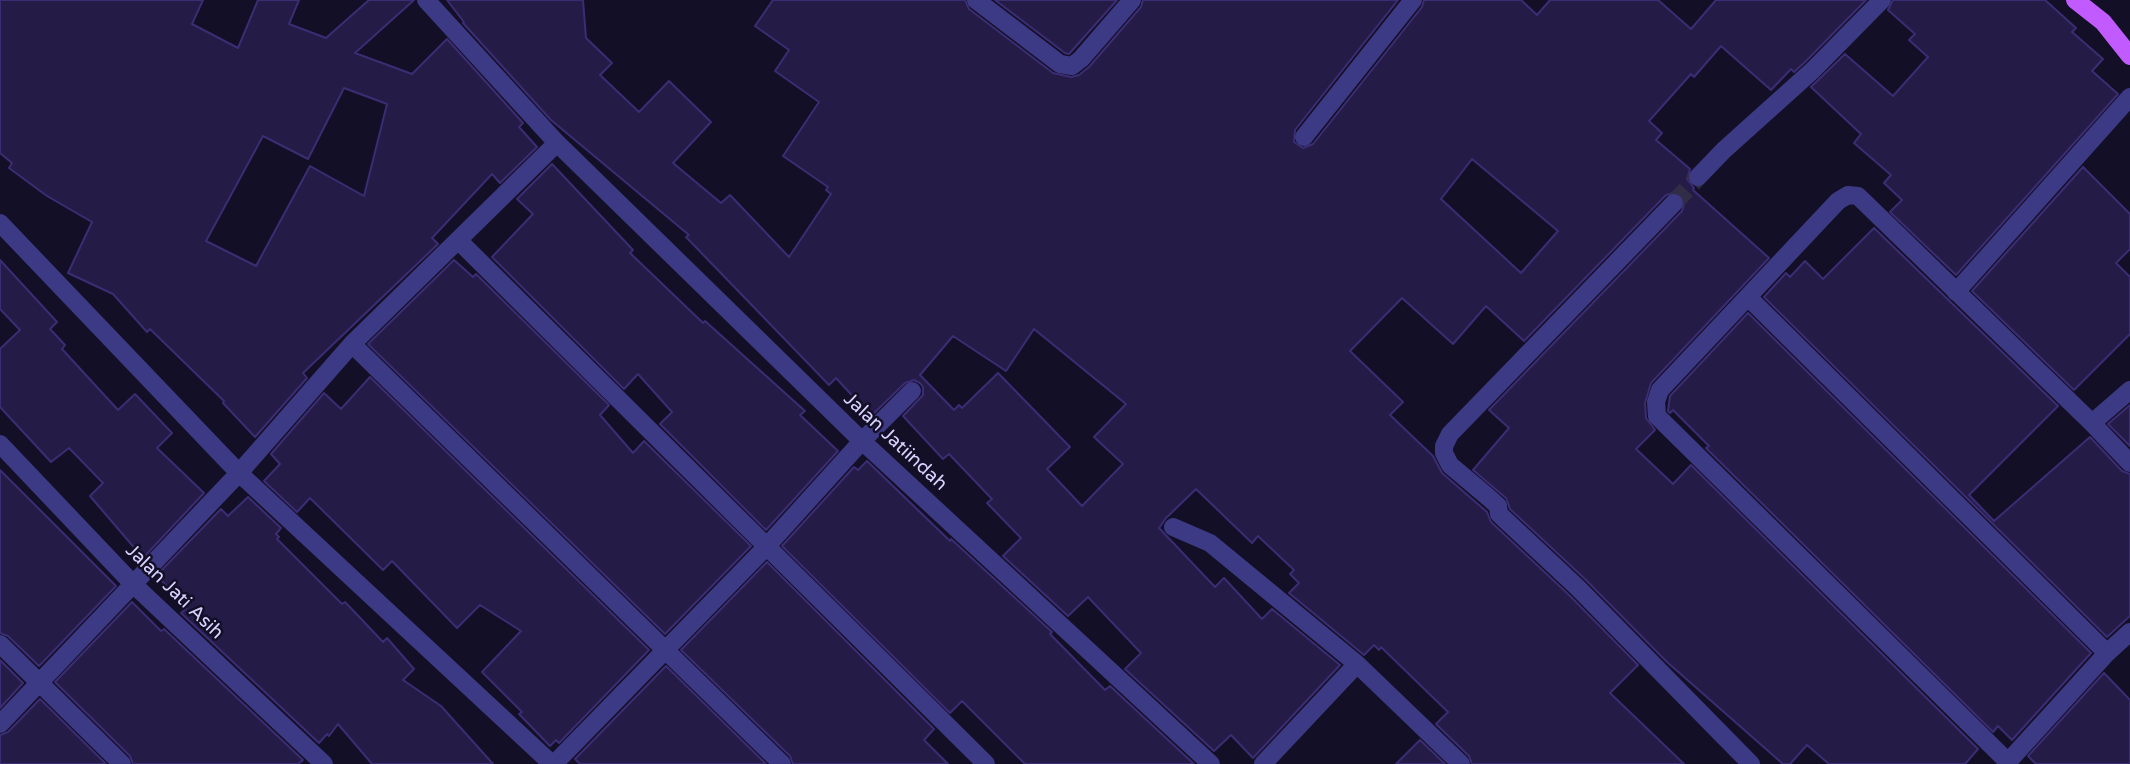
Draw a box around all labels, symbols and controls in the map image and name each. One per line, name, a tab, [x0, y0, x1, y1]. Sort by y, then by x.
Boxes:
street label: Jalan Jatiindah	[838, 388, 952, 496]
street label: Jalan Jati Asih	[120, 540, 228, 644]

